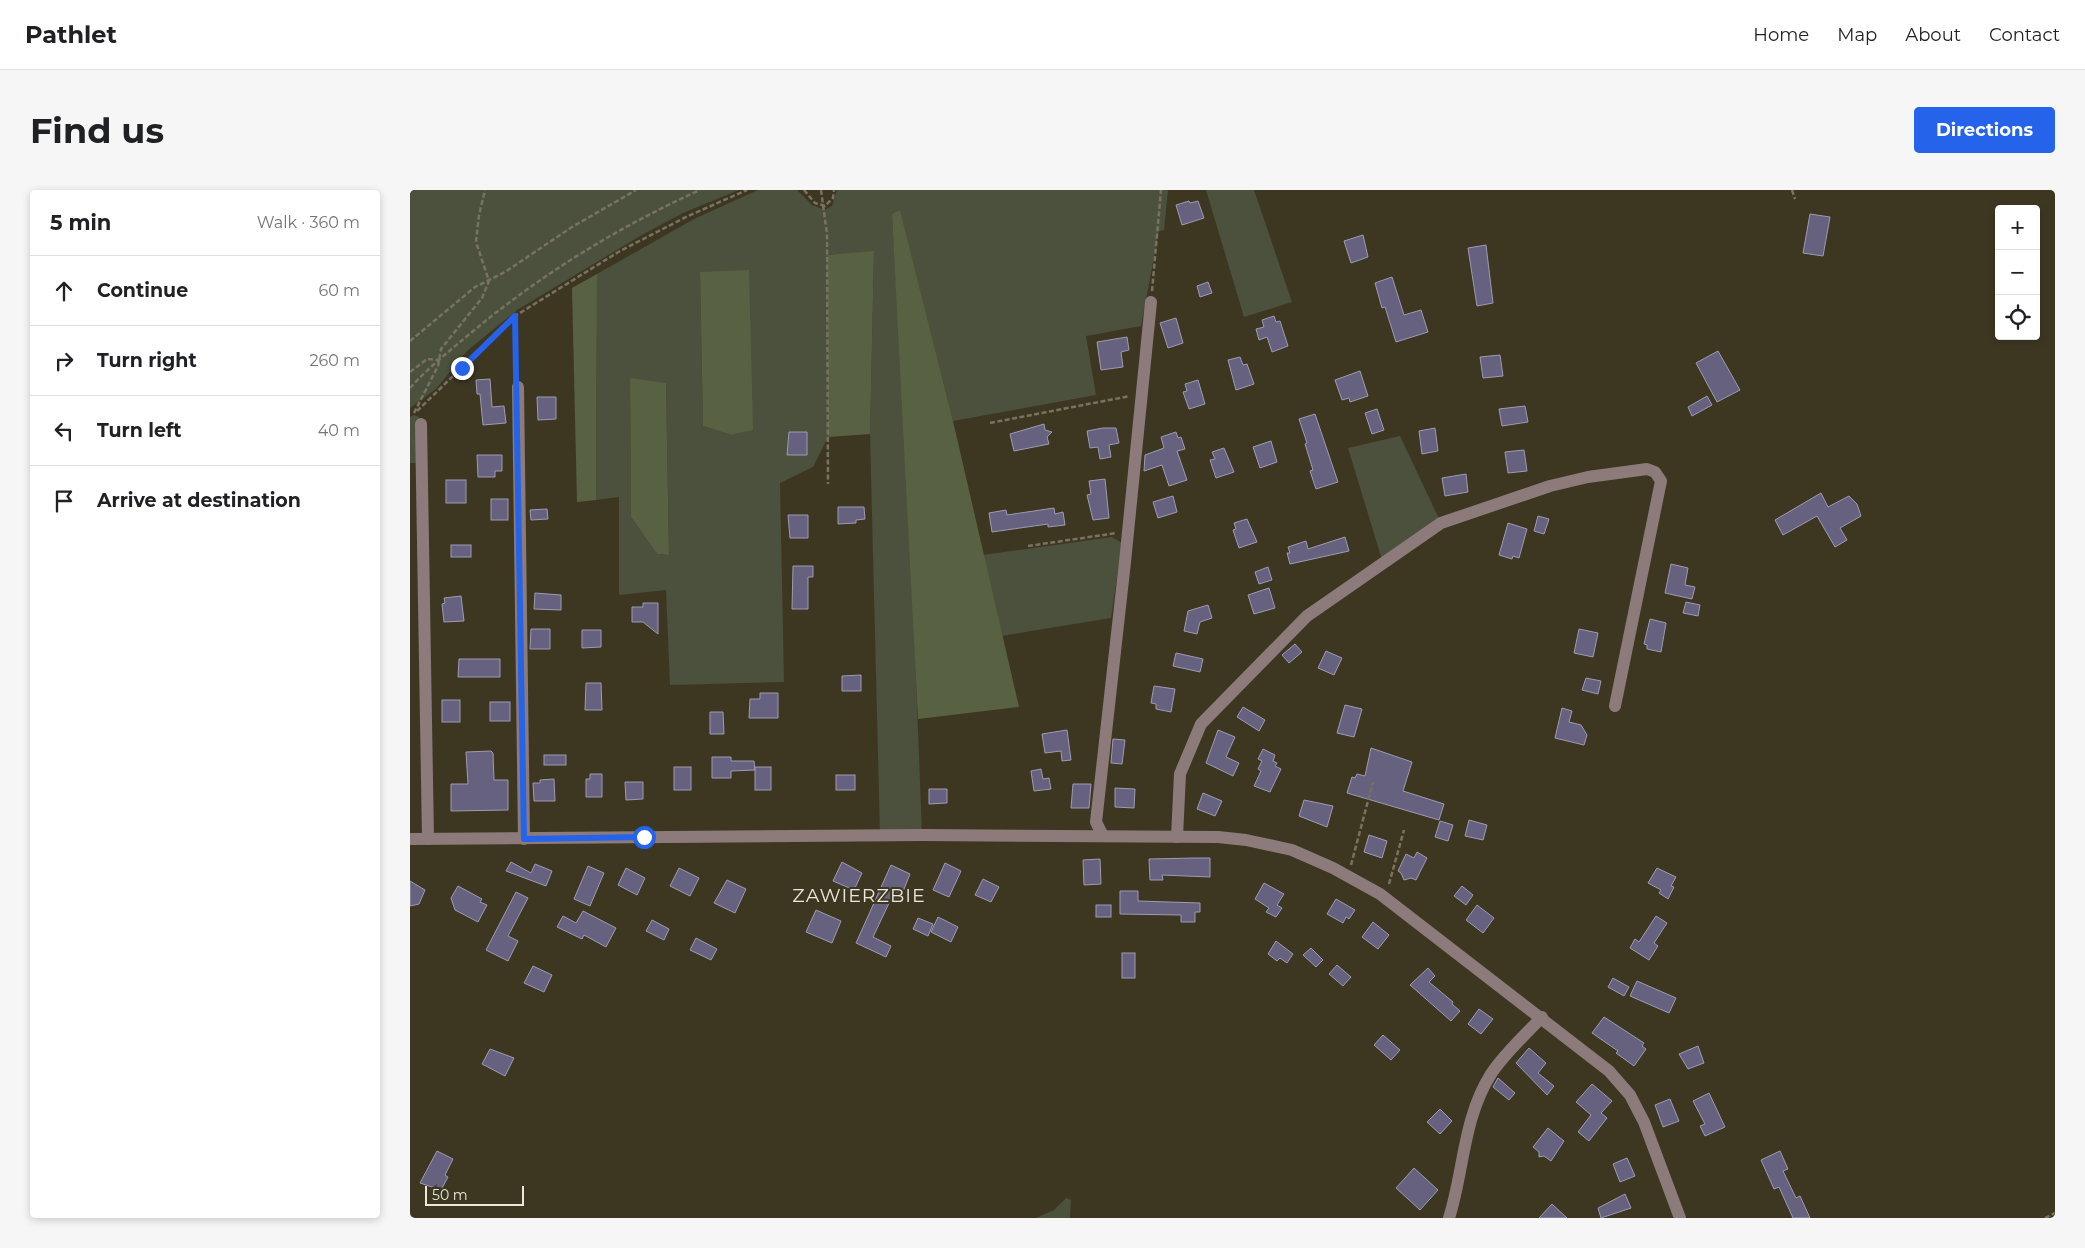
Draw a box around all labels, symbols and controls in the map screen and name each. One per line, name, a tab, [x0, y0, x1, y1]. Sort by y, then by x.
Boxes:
text: Pathlet	[25, 20, 117, 49]
text: Home	[1753, 24, 1809, 46]
text: Map	[1837, 24, 1877, 46]
text: About	[1905, 24, 1961, 46]
text: Contact	[1989, 24, 2060, 46]
button: Directions	[1914, 107, 2055, 153]
text: Find us	[30, 109, 164, 152]
map controls	[1995, 205, 2040, 340]
button: +	[1995, 205, 2040, 250]
text: 5 min	[50, 210, 111, 235]
text: Walk · 360 m	[257, 213, 360, 232]
button: −	[1995, 250, 2040, 295]
icon: ahead	[50, 277, 78, 305]
text: Continue	[97, 279, 188, 302]
text: 60 m	[318, 281, 360, 300]
button: locate	[1995, 295, 2040, 340]
icon: right	[50, 347, 78, 375]
text: Turn right	[97, 349, 197, 372]
text: 260 m	[309, 351, 360, 370]
route end	[451, 357, 474, 380]
icon: left	[50, 417, 78, 445]
text: Turn left	[97, 419, 182, 442]
text: 40 m	[318, 421, 360, 440]
icon: arrive	[50, 487, 78, 515]
text: Arrive at destination	[97, 489, 301, 512]
route start	[633, 826, 656, 849]
district label: ZAWIERZBIE	[792, 884, 926, 907]
scale bar	[425, 1183, 524, 1206]
text: 50 m	[432, 1186, 468, 1204]

